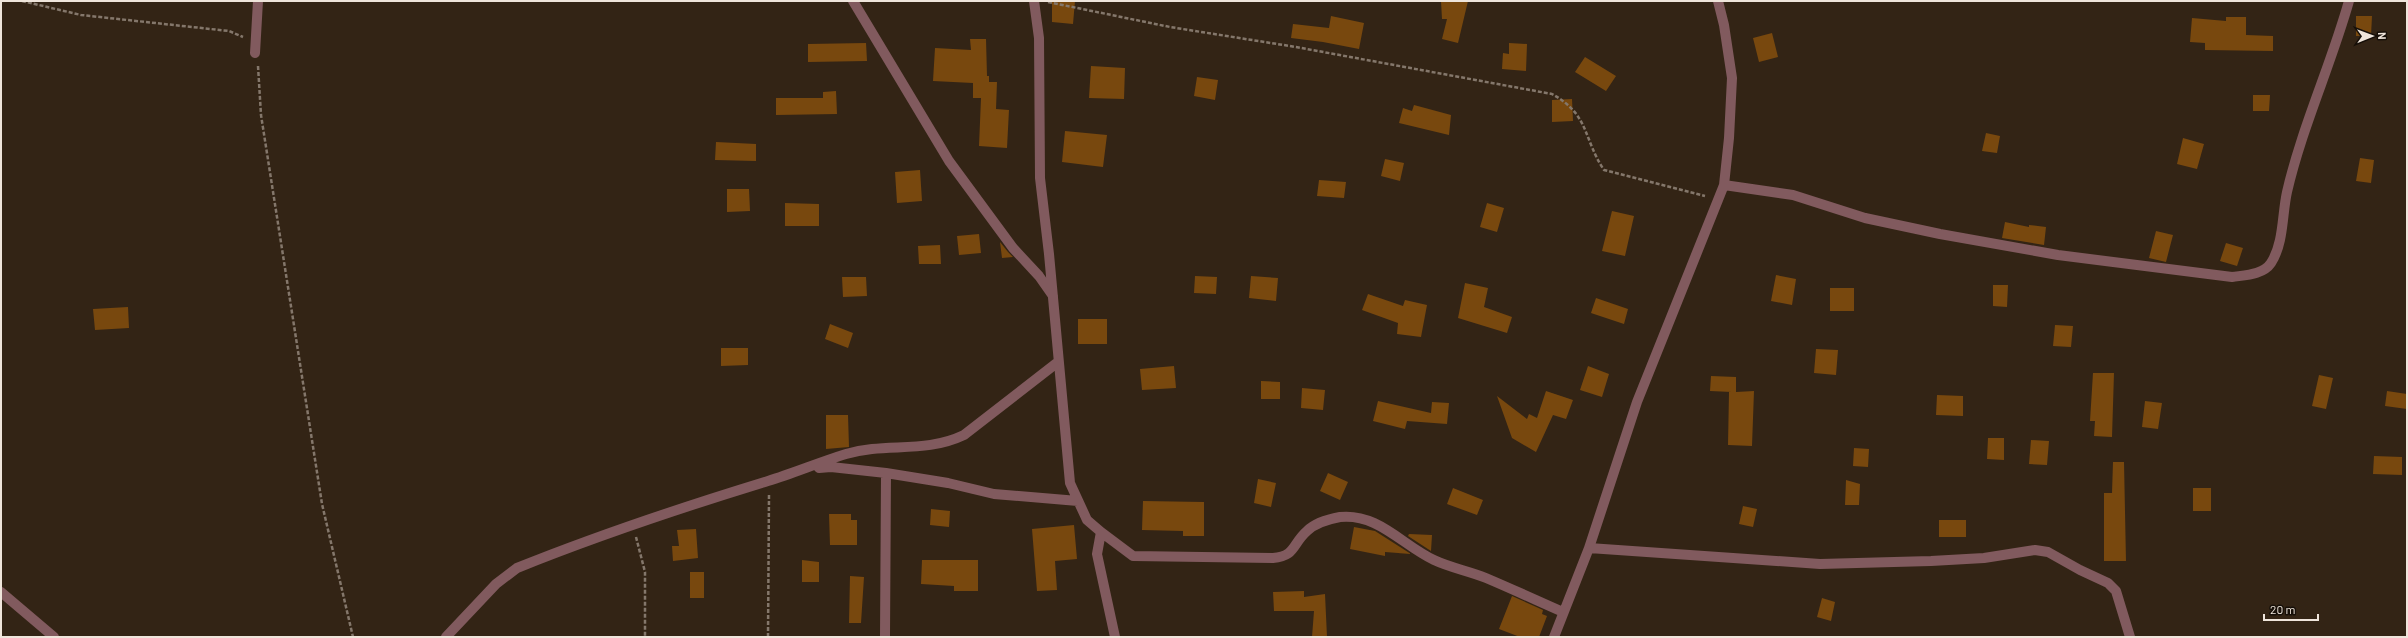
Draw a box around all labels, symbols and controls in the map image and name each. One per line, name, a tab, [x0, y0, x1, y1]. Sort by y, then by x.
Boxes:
north arrow	[2352, 16, 2392, 56]
text: N	[2376, 32, 2389, 40]
scale bar	[2264, 596, 2318, 622]
text: 20 m	[2270, 602, 2296, 616]

